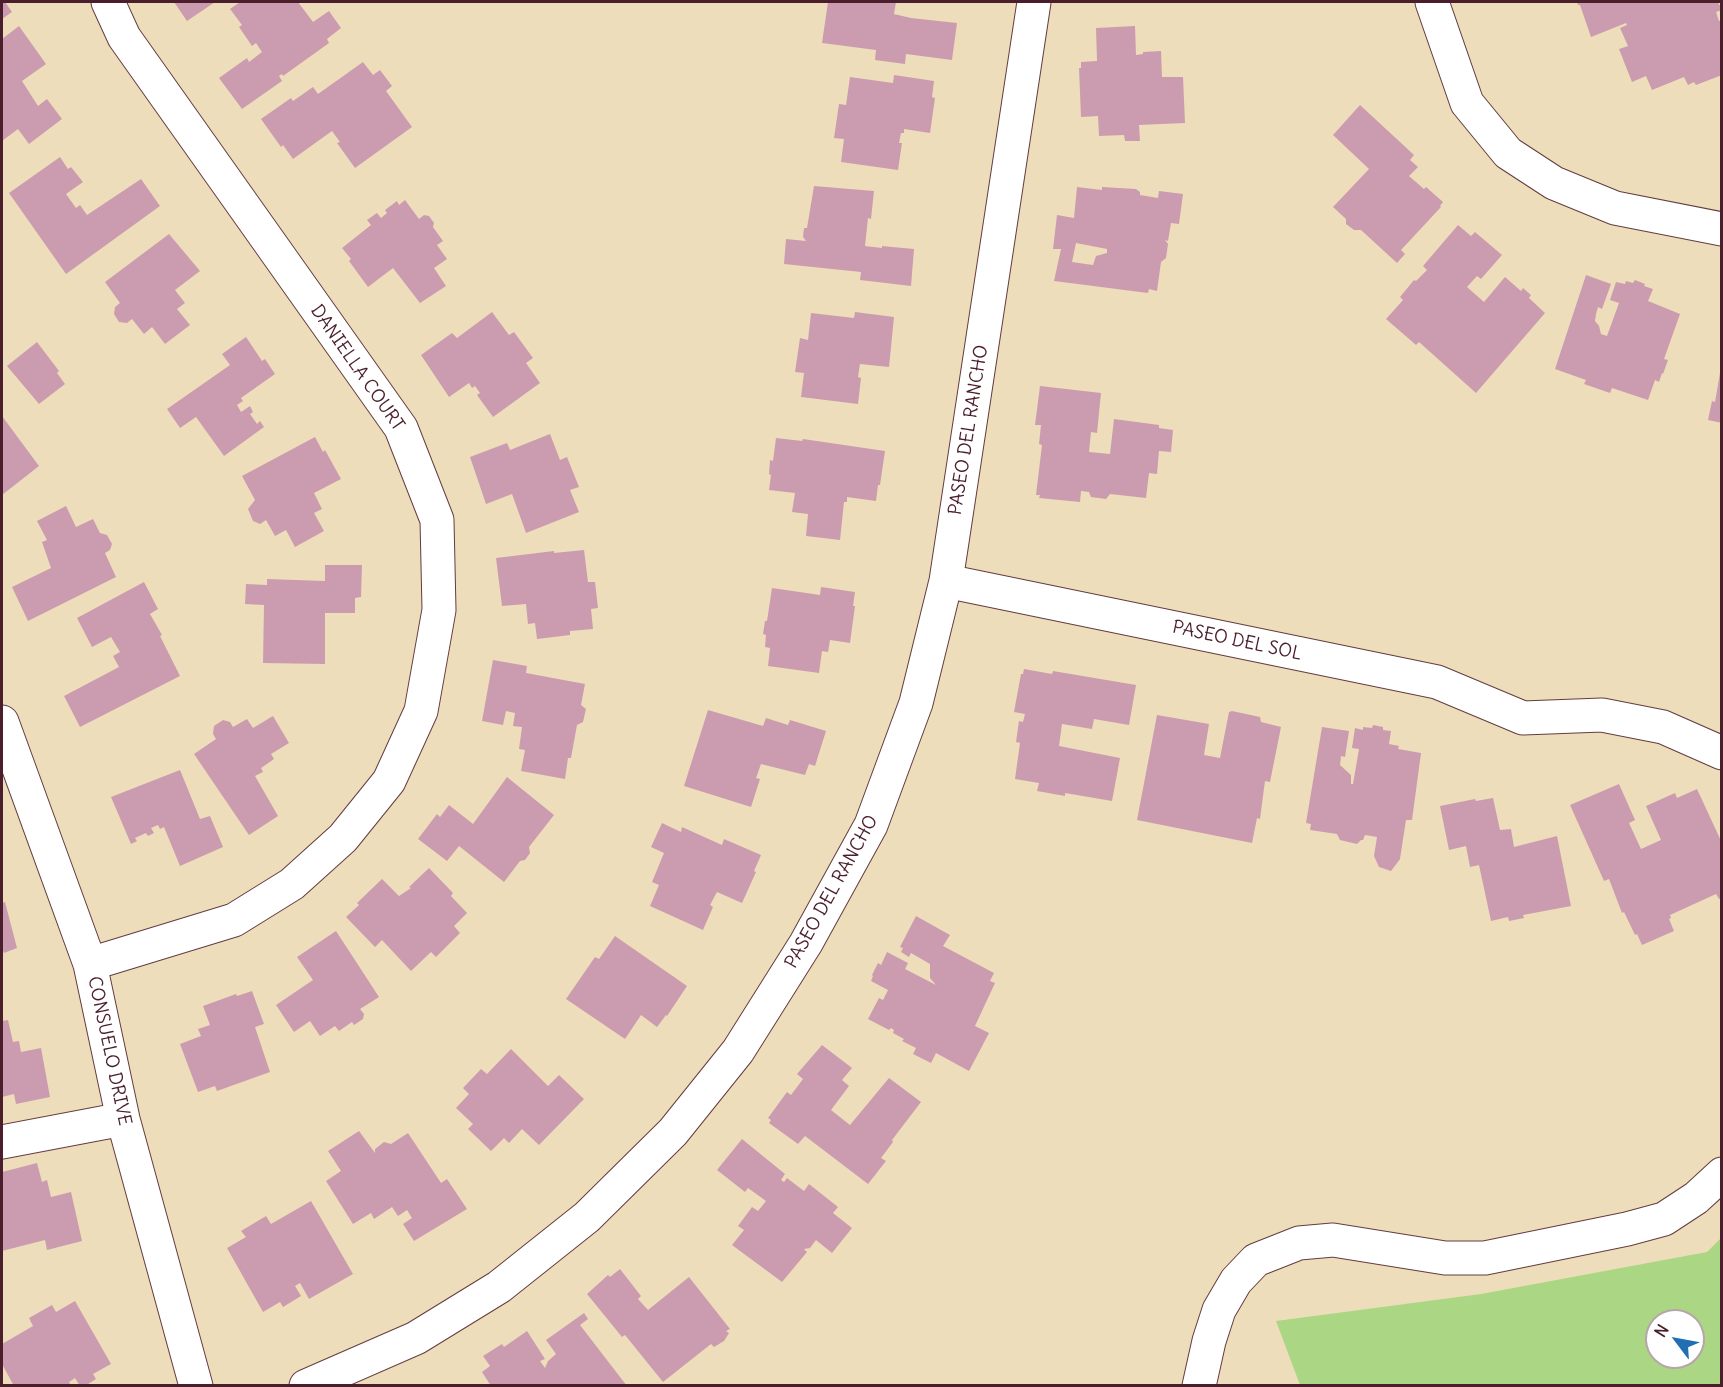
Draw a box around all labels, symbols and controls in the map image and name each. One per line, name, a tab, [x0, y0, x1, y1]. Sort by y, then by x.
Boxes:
street label: DANIELLA COURT	[305, 301, 409, 435]
street label: PASEO DEL RANCHO	[945, 343, 993, 517]
street label: PASEO DEL SOL	[1170, 617, 1304, 665]
street label: PASEO DEL RANCHO	[781, 812, 883, 972]
street label: CONSUELO DRIVE	[83, 974, 135, 1128]
north arrow	[1645, 1309, 1705, 1369]
text: N	[1650, 1321, 1673, 1341]

